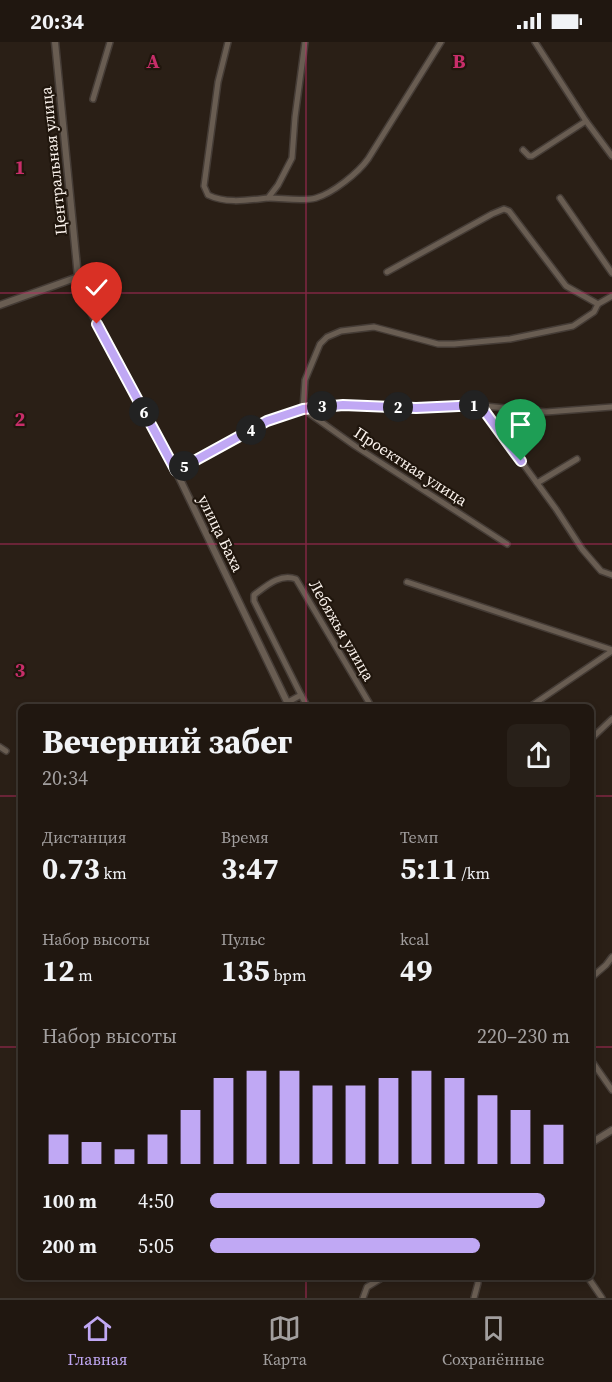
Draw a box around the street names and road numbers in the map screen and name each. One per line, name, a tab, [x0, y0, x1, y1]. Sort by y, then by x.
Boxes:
street label: Центральная улица	[34, 85, 72, 236]
street label: Проектная улица	[350, 421, 473, 511]
street label: улица Баха	[193, 491, 249, 576]
street label: Лебяжья улица	[304, 575, 380, 685]

